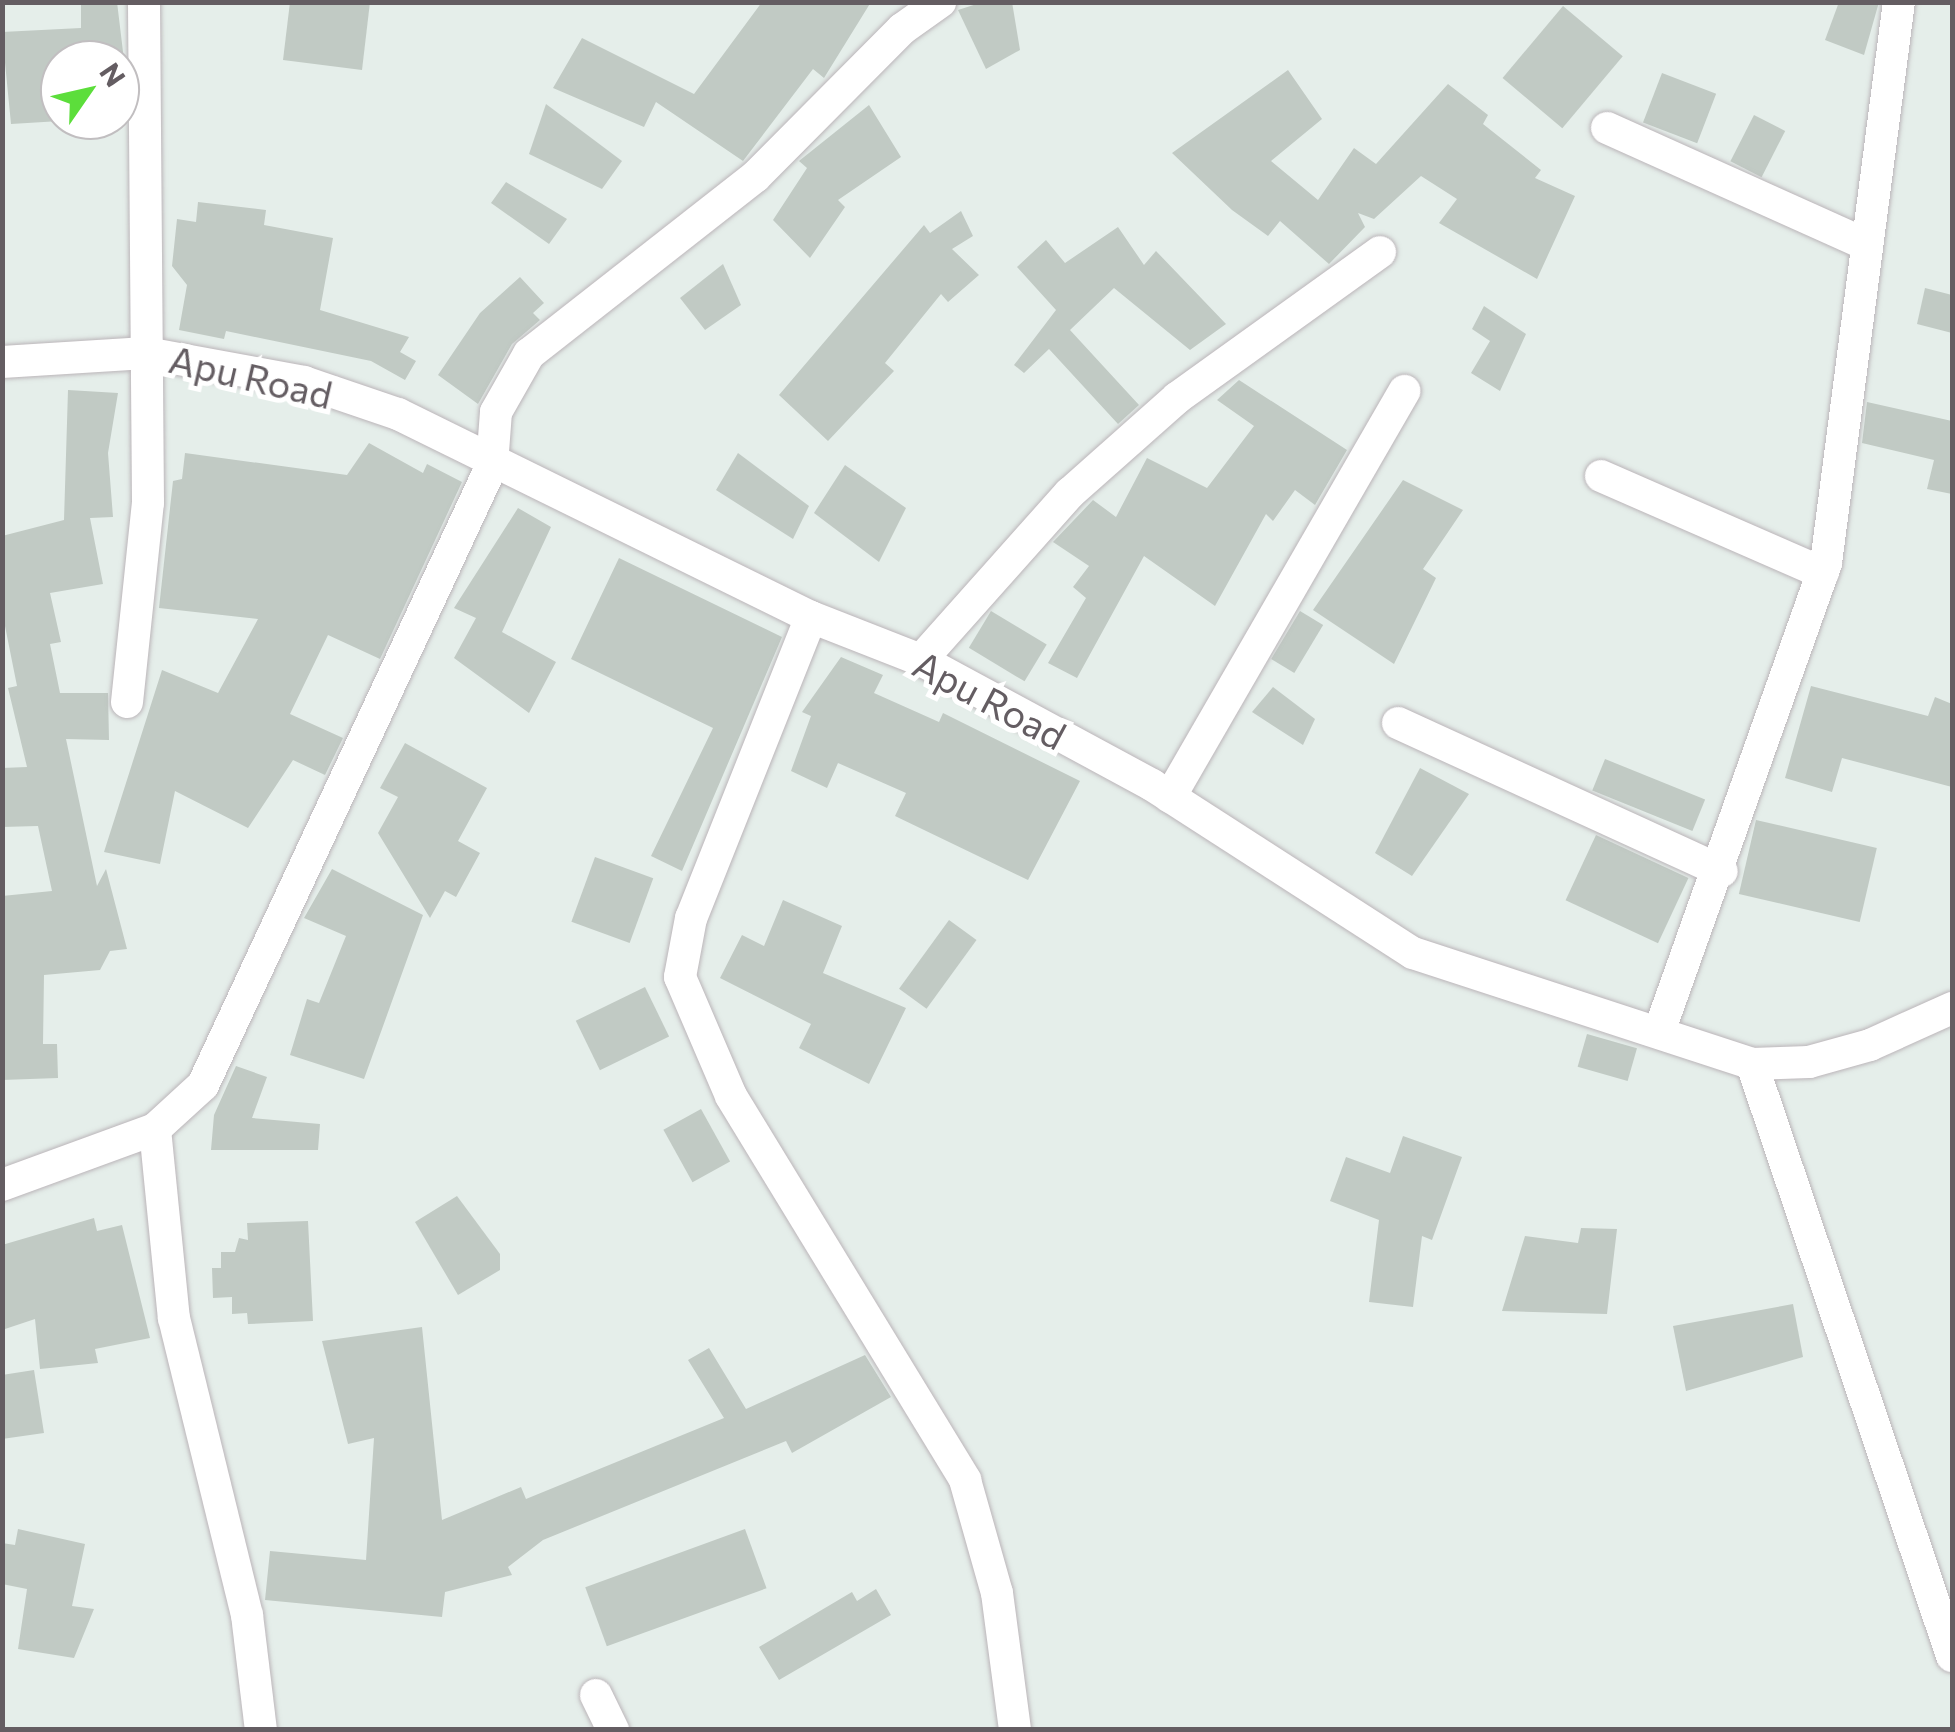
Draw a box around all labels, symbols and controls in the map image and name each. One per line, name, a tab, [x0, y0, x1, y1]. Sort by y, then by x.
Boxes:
north arrow	[40, 40, 140, 140]
text: N	[93, 56, 133, 93]
street label: Apu Road	[165, 335, 337, 417]
street label: Apu Road	[906, 640, 1074, 758]

